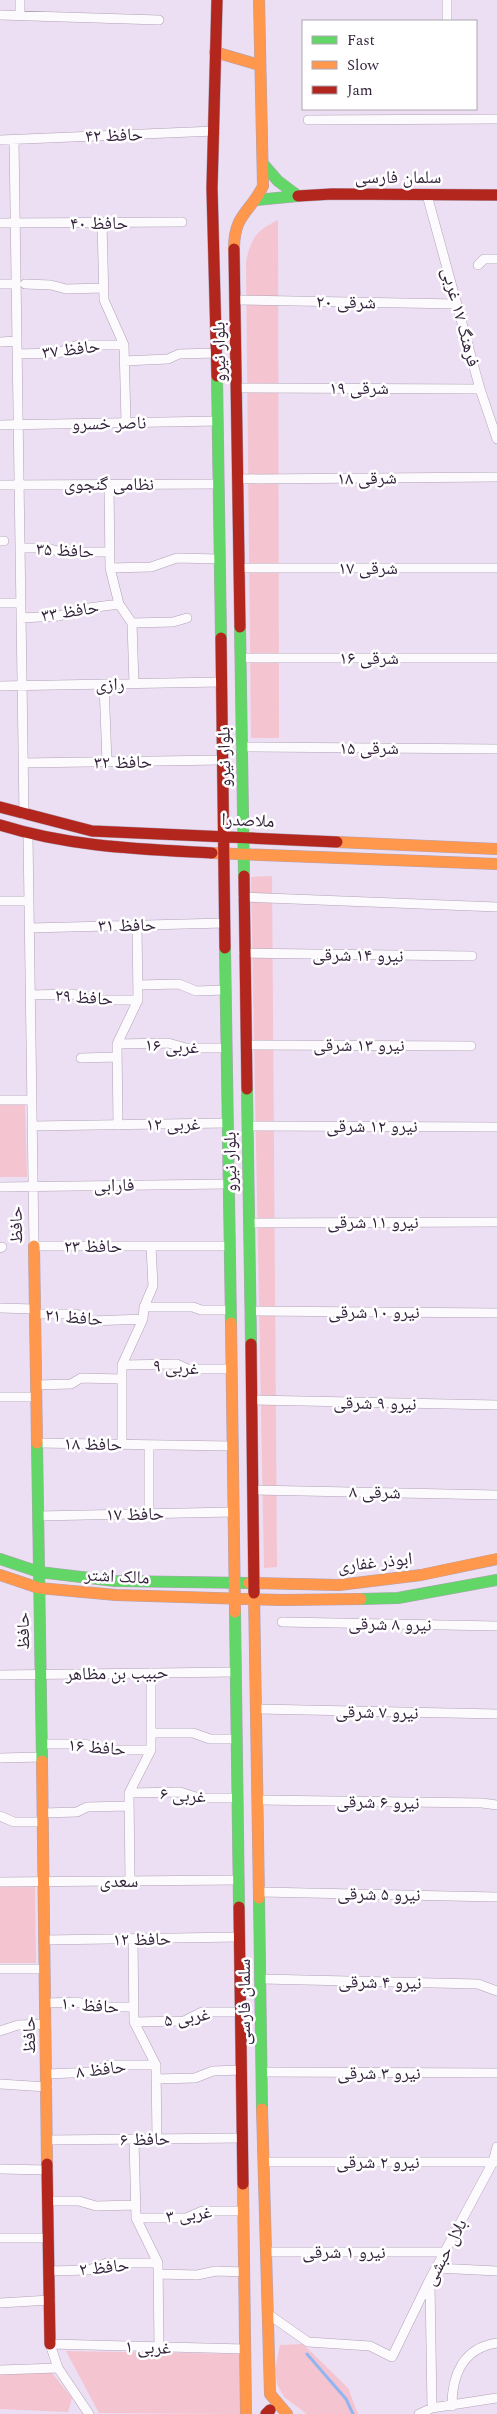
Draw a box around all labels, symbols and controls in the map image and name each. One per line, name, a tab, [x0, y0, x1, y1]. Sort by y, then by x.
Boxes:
legend	[302, 20, 477, 110]
text: Fast	[347, 29, 375, 52]
text: Slow	[347, 54, 379, 77]
text: Jam	[347, 79, 373, 102]
street label: حافظ ۴۲	[84, 121, 144, 150]
street label: سلمان فارسی	[355, 164, 441, 191]
street label: حافظ ۴۰	[70, 210, 128, 237]
street label: فرهنگ ۱۷ غربی	[434, 264, 487, 370]
street label: ۲۰ شرقی	[316, 288, 376, 317]
street label: بلوار نیرو	[205, 321, 234, 383]
street label: حافظ ۳۷	[41, 333, 102, 366]
street label: ۱۹ شرقی	[329, 375, 389, 402]
street label: ناصر خسرو	[72, 409, 147, 438]
street label: ۱۸ شرقی	[337, 464, 397, 493]
street label: نظامی گنجوی	[64, 471, 154, 498]
street label: حافظ ۳۵	[35, 535, 95, 566]
street label: ۱۷ شرقی	[338, 555, 398, 582]
street label: حافظ ۳۳	[39, 594, 101, 629]
street label: ۱۶ شرقی	[339, 645, 399, 672]
street label: رازی	[95, 671, 125, 698]
street label: بلوار نیرو	[210, 726, 239, 788]
street label: ۱۵ شرقی	[339, 735, 399, 762]
street label: حافظ ۳۲	[94, 748, 152, 777]
street label: ملاصدرا	[221, 806, 275, 835]
street label: حافظ ۳۱	[98, 911, 156, 940]
street label: نیرو ۱۴ شرقی	[312, 941, 404, 970]
street label: حافظ ۲۹	[54, 982, 114, 1013]
street label: ۱۶ غربی	[144, 1032, 200, 1061]
street label: نیرو ۱۳ شرقی	[313, 1032, 405, 1059]
street label: ۱۲ غربی	[146, 1111, 200, 1138]
street label: نیرو ۱۲ شرقی	[326, 1113, 418, 1140]
street label: بلوار نیرو	[216, 1131, 245, 1193]
street label: فارابی	[93, 1172, 135, 1199]
street label: حافظ	[3, 1206, 30, 1244]
street label: نیرو ۱۱ شرقی	[327, 1209, 419, 1236]
street label: حافظ ۲۳	[64, 1233, 122, 1260]
street label: نیرو ۱۰ شرقی	[328, 1299, 420, 1326]
street label: حافظ ۲۱	[44, 1302, 104, 1333]
street label: ۹ غربی	[152, 1352, 200, 1383]
street label: نیرو ۹ شرقی	[333, 1389, 417, 1418]
street label: حافظ ۱۸	[64, 1430, 122, 1459]
street label: ۸ شرقی	[349, 1479, 401, 1506]
street label: حافظ ۱۷	[106, 1500, 164, 1529]
street label: ابوذر غفاری	[336, 1545, 414, 1580]
street label: مالک اشتر	[83, 1561, 150, 1592]
street label: نیرو ۸ شرقی	[348, 1610, 432, 1639]
street label: حافظ	[10, 1612, 37, 1650]
street label: حبیب بن مظاهر	[64, 1659, 169, 1688]
street label: نیرو ۷ شرقی	[335, 1698, 419, 1727]
street label: حافظ ۱۶	[67, 1732, 127, 1763]
street label: ۶ غربی	[159, 1780, 207, 1811]
street label: نیرو ۶ شرقی	[336, 1788, 420, 1817]
street label: سعدی	[100, 1868, 138, 1895]
street label: نیرو ۵ شرقی	[337, 1880, 421, 1909]
street label: حافظ ۱۲	[113, 1925, 171, 1954]
street label: سلمان فارسی	[231, 1959, 258, 2045]
street label: نیرو ۴ شرقی	[338, 1968, 422, 1997]
street label: حافظ ۱۰	[60, 1990, 120, 2021]
street label: ۵ غربی	[162, 2001, 212, 2034]
street label: حافظ	[16, 2016, 43, 2054]
street label: حافظ ۸	[75, 2053, 128, 2086]
street label: نیرو ۳ شرقی	[337, 2060, 421, 2087]
street label: حافظ ۶	[120, 2126, 170, 2153]
street label: نیرو ۲ شرقی	[336, 2149, 420, 2176]
street label: ۳ غربی	[165, 2199, 213, 2230]
street label: بلال حبشی	[417, 2214, 474, 2290]
street label: نیرو ۱ شرقی	[302, 2239, 386, 2266]
street label: حافظ ۲	[78, 2251, 130, 2284]
street label: ۱ غربی	[124, 2333, 172, 2362]

